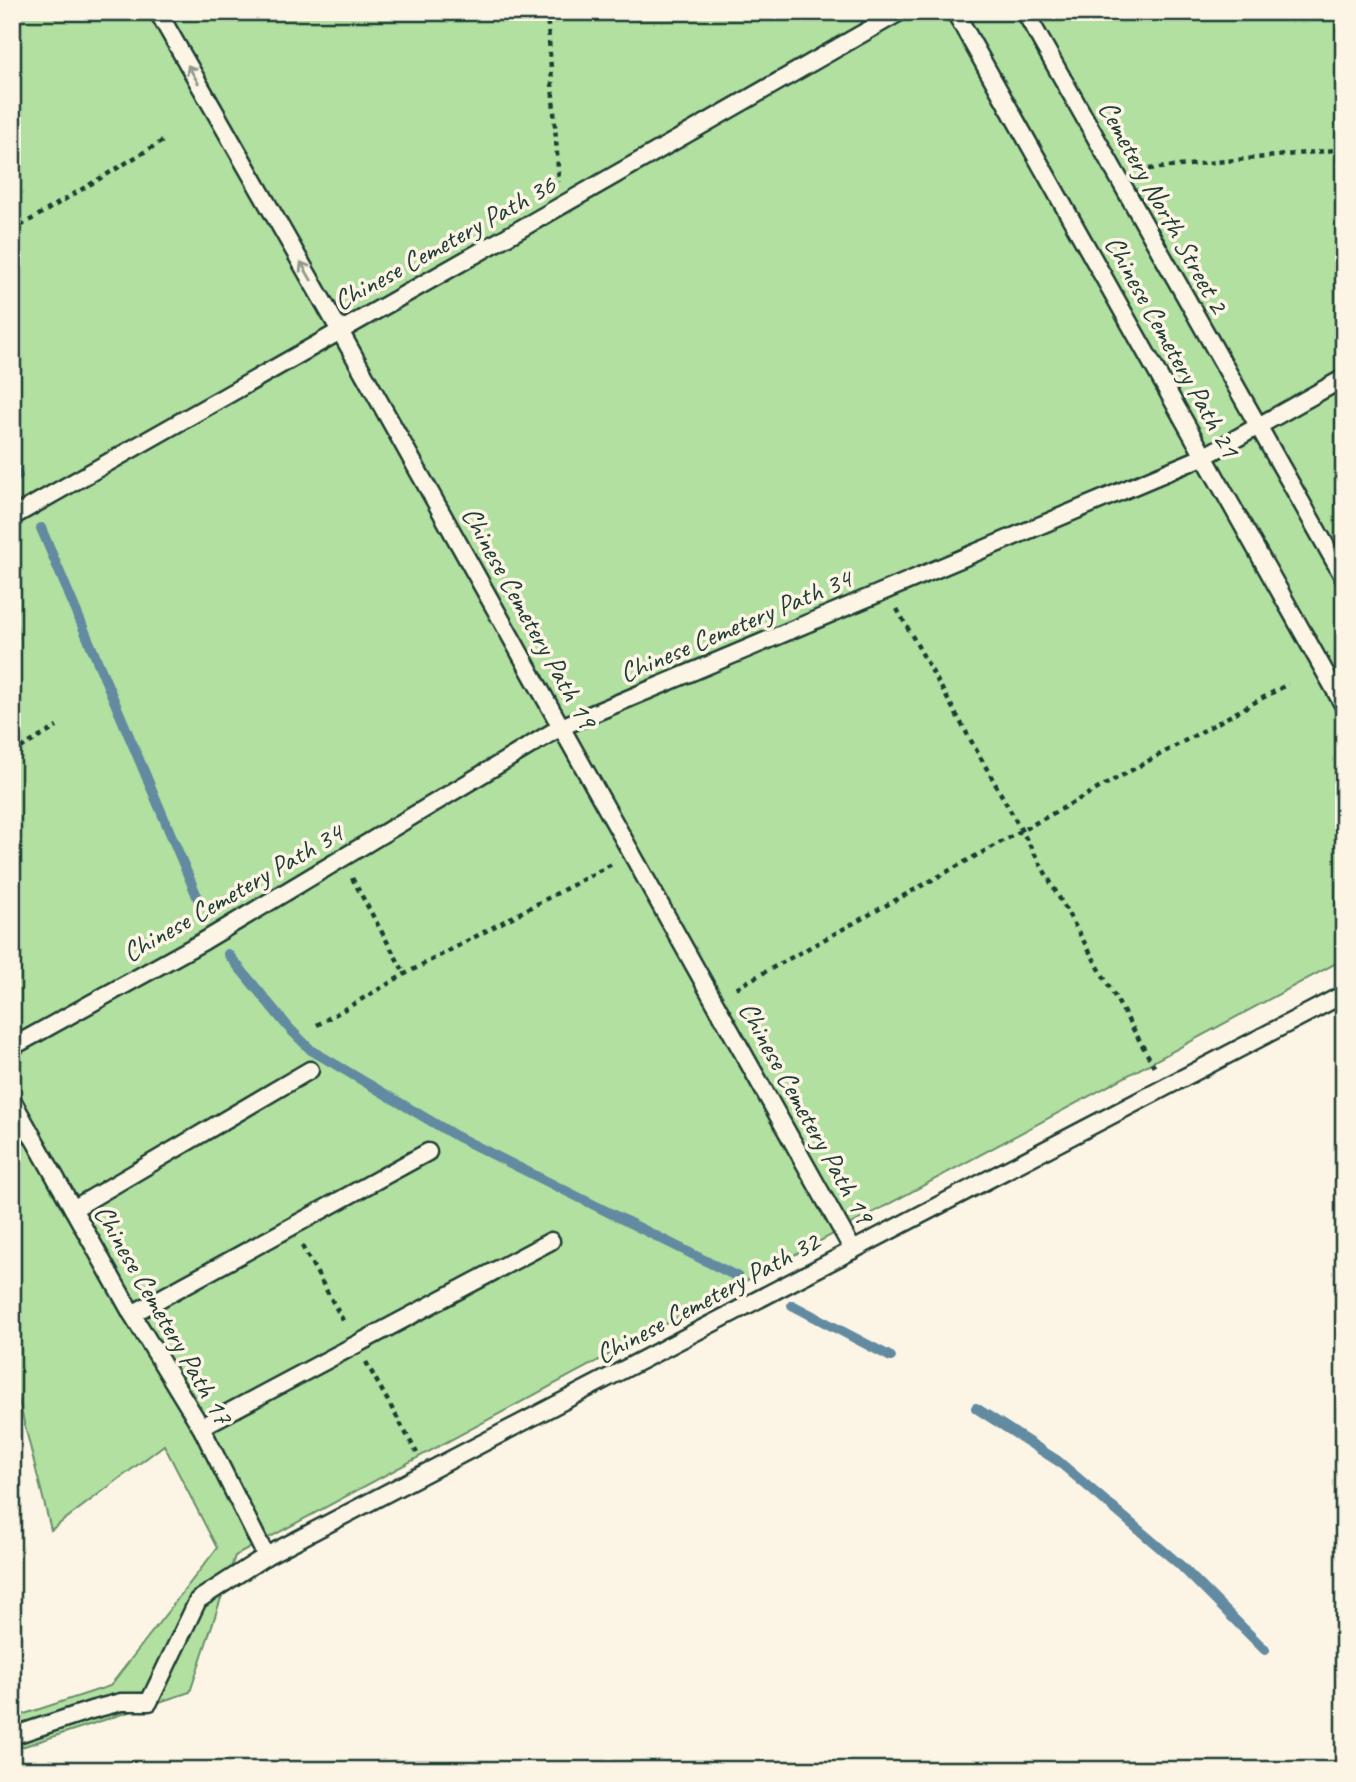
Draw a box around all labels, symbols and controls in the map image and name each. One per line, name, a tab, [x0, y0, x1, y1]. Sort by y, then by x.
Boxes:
one-way arrow	[186, 64, 200, 84]
street label: Cemetery North Street 2	[1091, 94, 1238, 321]
street label: Chinese Cemetery Path 36	[327, 166, 563, 318]
street label: Chinese Cemetery Path 21	[1097, 229, 1249, 465]
one-way arrow	[299, 262, 313, 282]
street label: Chinese Cemetery Path 19	[454, 500, 606, 736]
street label: Chinese Cemetery Path 34	[614, 560, 859, 690]
street label: Chinese Cemetery Path 34	[116, 814, 351, 970]
street label: Chinese Cemetery Path 19	[731, 995, 883, 1231]
street label: Chinese Cemetery Path 17	[86, 1198, 242, 1432]
street label: Chinese Cemetery Path 32	[589, 1223, 827, 1371]

